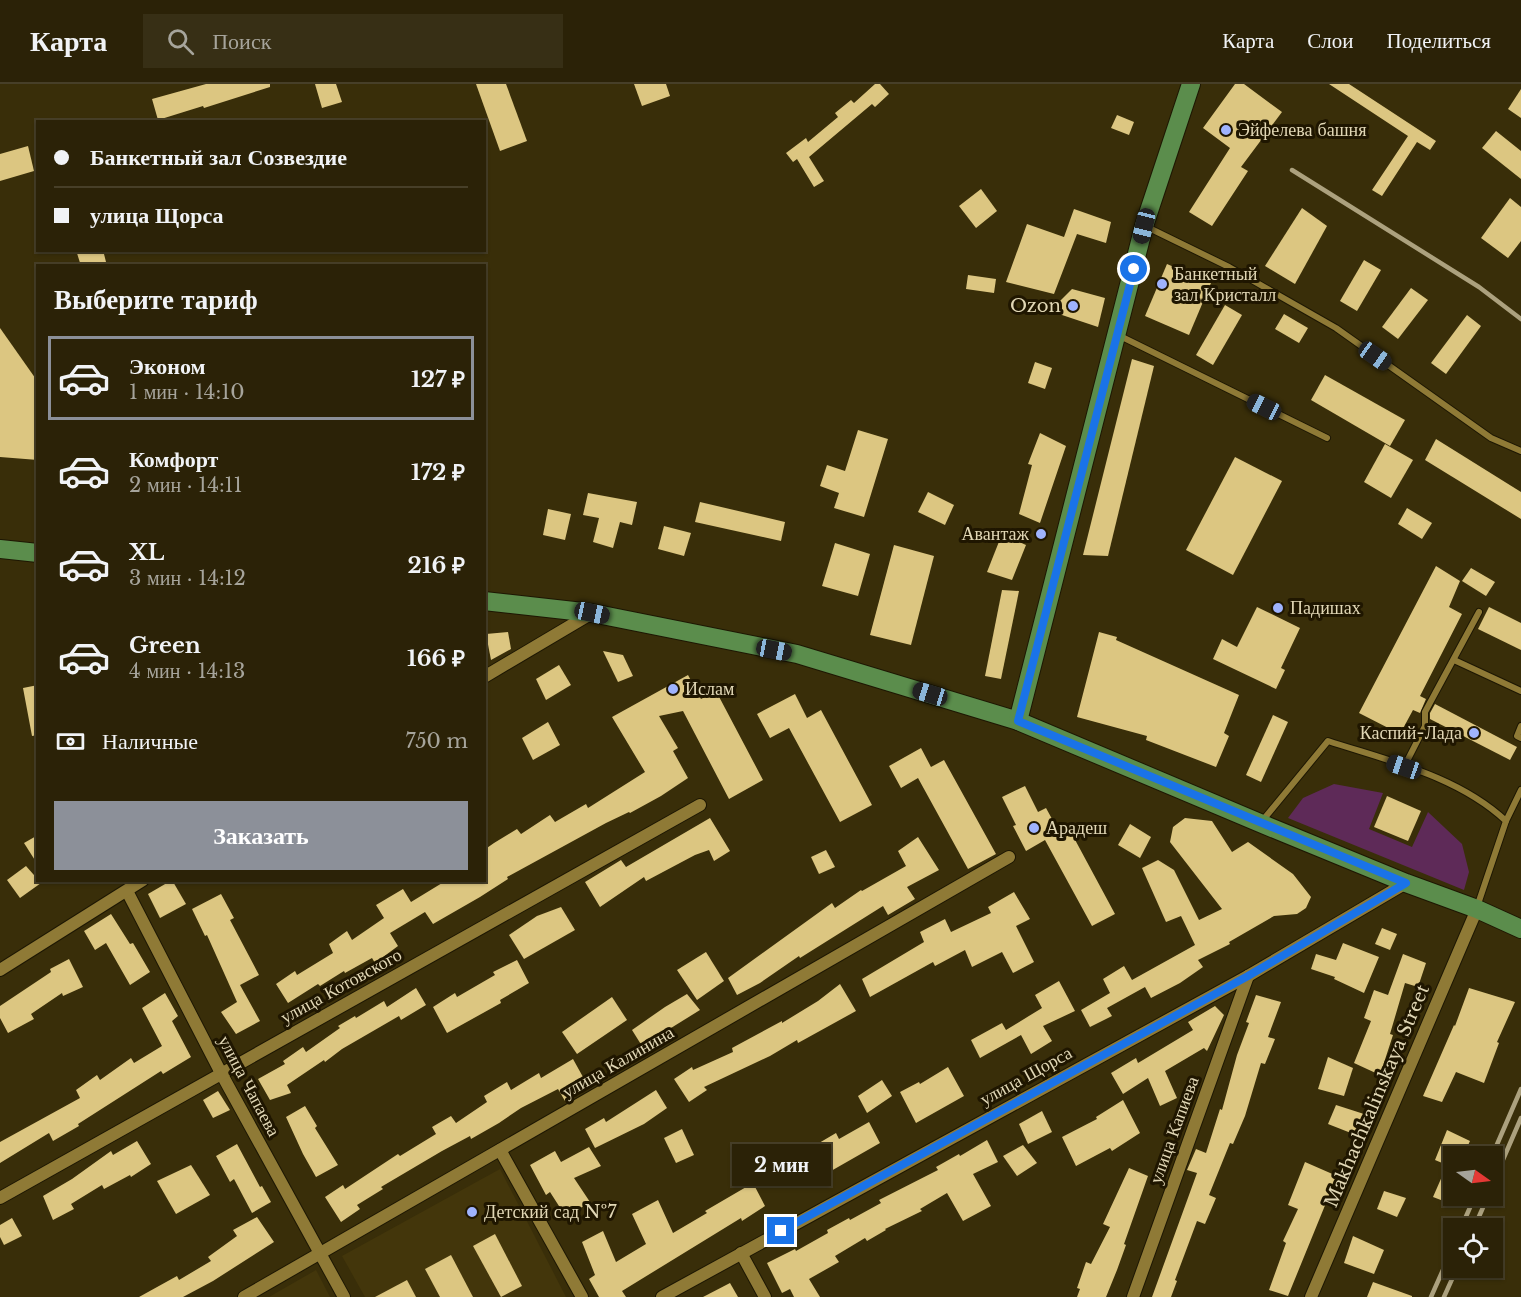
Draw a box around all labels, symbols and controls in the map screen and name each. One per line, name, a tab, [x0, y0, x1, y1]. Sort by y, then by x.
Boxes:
search box	[143, 14, 563, 68]
text: Карта	[30, 24, 107, 59]
icon: search	[164, 25, 197, 58]
text: Поиск	[212, 28, 271, 55]
text: Карта	[1222, 28, 1274, 54]
text: Слои	[1307, 28, 1353, 54]
text: Поделиться	[1386, 28, 1491, 54]
place label: Эйфелева башня	[1238, 119, 1366, 141]
marker: Эйфелева башня	[1219, 123, 1233, 137]
text: Банкетный зал Созвездие	[90, 144, 347, 171]
text: улица Щорса	[90, 202, 223, 229]
car	[1131, 206, 1157, 246]
route start	[1120, 255, 1147, 282]
place label: Банкетный зал Кристалл	[1174, 263, 1276, 306]
marker: Банкетный зал Кристалл	[1155, 277, 1169, 291]
text: Выберите тариф	[54, 283, 258, 316]
place label: Ozon	[1010, 295, 1061, 317]
marker: Ozon	[1066, 299, 1080, 313]
car	[1355, 338, 1395, 374]
icon: car	[57, 351, 111, 405]
text: Эконом	[129, 353, 206, 380]
text: 127 ₽	[411, 366, 465, 393]
text: 1 мин · 14:10	[129, 380, 244, 404]
car	[1244, 391, 1284, 423]
icon: car	[57, 444, 111, 498]
text: Комфорт	[129, 446, 218, 473]
text: 172 ₽	[411, 459, 465, 486]
text: 2 мин · 14:11	[129, 473, 242, 497]
place label: Авантаж	[962, 523, 1030, 545]
marker: Авантаж	[1034, 527, 1048, 541]
icon: car	[57, 537, 111, 591]
text: XL	[129, 539, 164, 566]
text: 216 ₽	[408, 552, 465, 579]
text: 3 мин · 14:12	[129, 566, 246, 590]
place label: Падишах	[1290, 597, 1361, 619]
car	[573, 600, 611, 626]
marker: Падишах	[1271, 601, 1285, 615]
icon: car	[57, 630, 111, 684]
text: Green	[129, 632, 201, 659]
car	[755, 638, 793, 662]
text: 166 ₽	[407, 645, 465, 672]
text: 4 мин · 14:13	[129, 659, 245, 683]
place label: Ислам	[685, 678, 734, 700]
car	[910, 680, 950, 708]
marker: Ислам	[666, 682, 680, 696]
place label: Каспий-Лада	[1360, 722, 1462, 744]
icon: cash	[54, 725, 87, 758]
marker: Каспий-Лада	[1467, 726, 1481, 740]
text: Наличные	[102, 728, 198, 755]
text: 750 m	[405, 729, 468, 753]
car	[1384, 753, 1424, 781]
button: Заказать	[54, 801, 468, 870]
place label: Арадеш	[1046, 817, 1107, 839]
marker: Арадеш	[1027, 821, 1041, 835]
street label: улица Котовского	[277, 944, 405, 1028]
street label: Makhachkalinskaya Street	[1320, 981, 1434, 1211]
street label: улица Калинина	[558, 1021, 678, 1103]
street label: улица Чапаева	[213, 1032, 285, 1140]
street label: улица Щорса	[976, 1042, 1076, 1110]
street label: улица Капиева	[1144, 1073, 1204, 1187]
callout: 2 мин	[732, 1144, 830, 1186]
north arrow	[1443, 1146, 1503, 1206]
map controls	[1443, 1146, 1503, 1278]
text: 2 мин	[754, 1153, 809, 1177]
place label: Детский сад №7	[484, 1201, 617, 1223]
marker: Детский сад №7	[465, 1205, 479, 1219]
route end	[767, 1217, 794, 1244]
button: locate	[1443, 1218, 1503, 1278]

